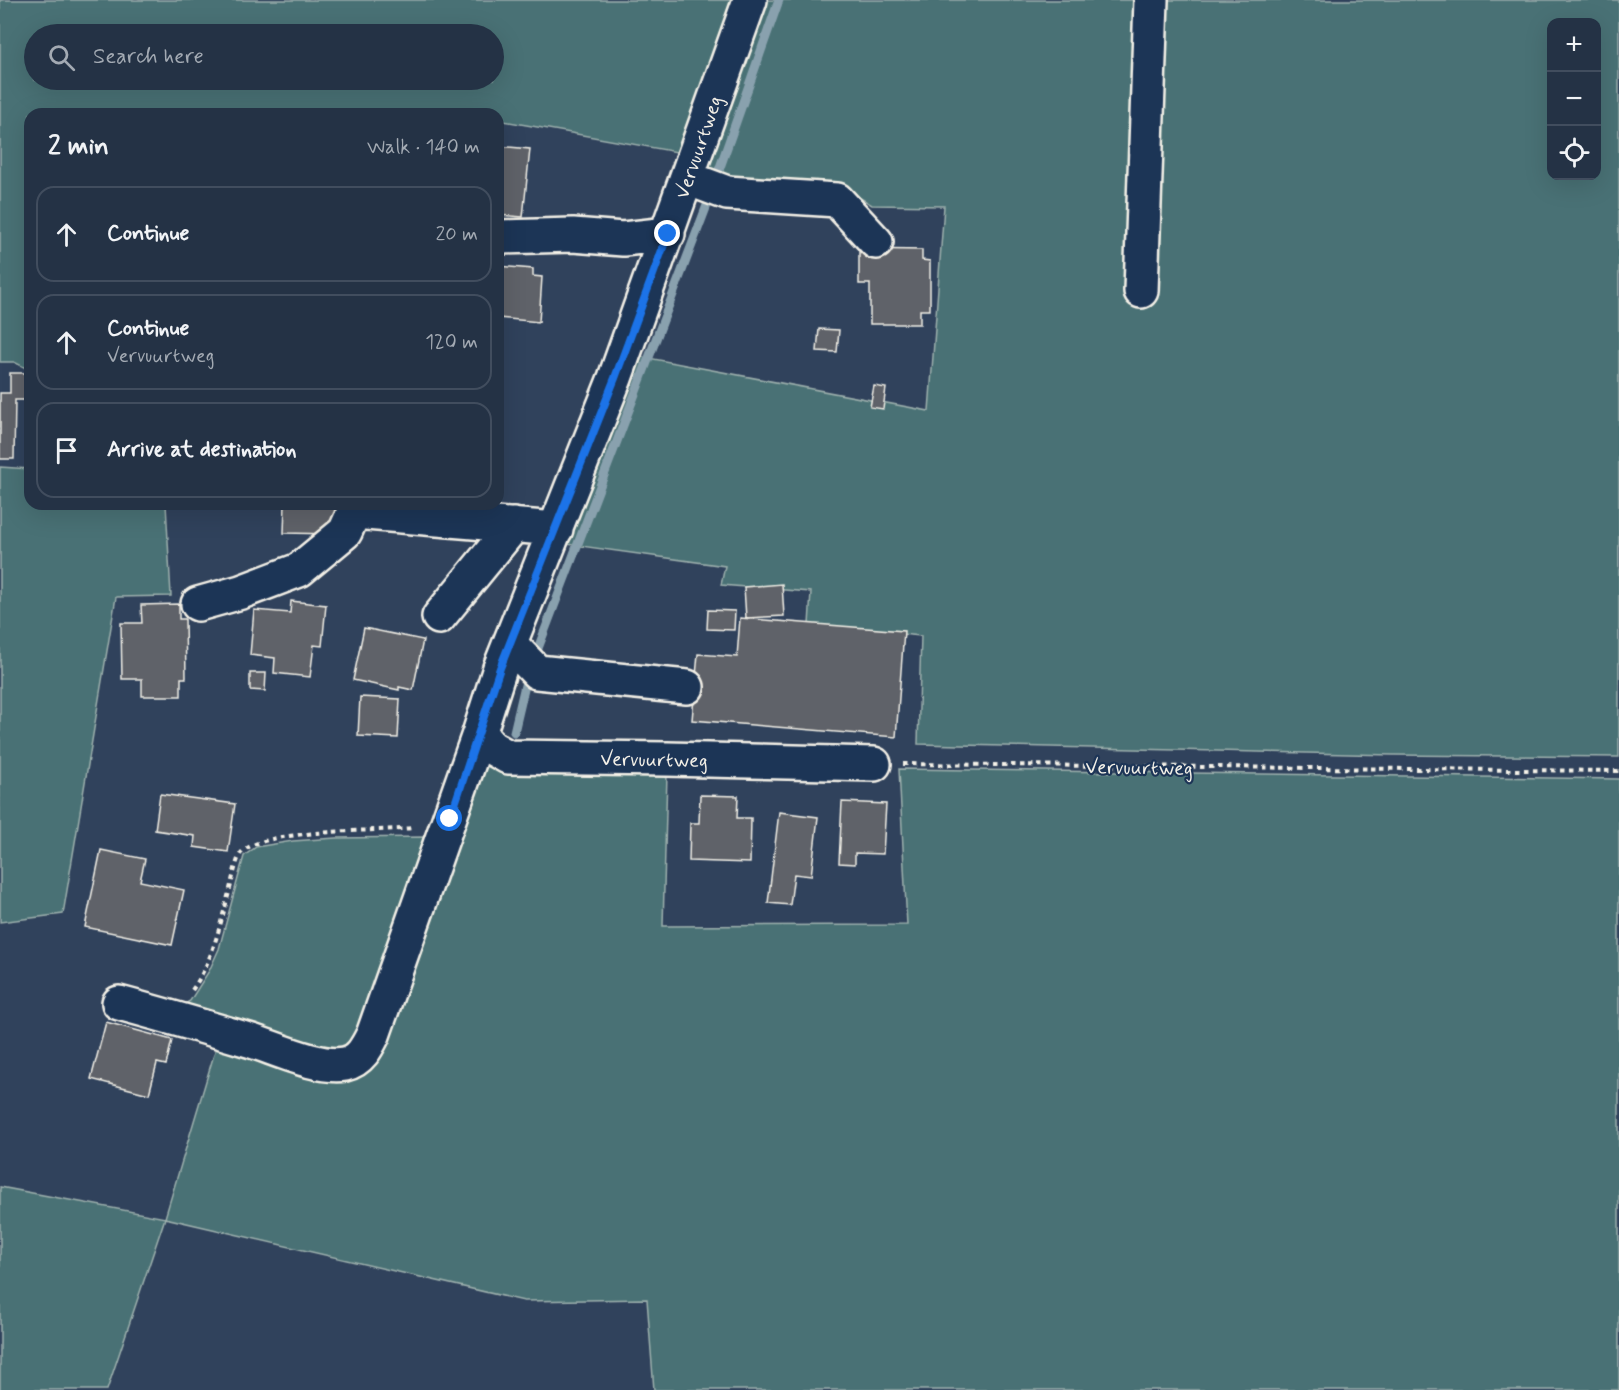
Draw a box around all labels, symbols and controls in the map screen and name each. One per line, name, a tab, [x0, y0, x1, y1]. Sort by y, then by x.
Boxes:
map controls	[1547, 18, 1601, 180]
button: +	[1547, 18, 1601, 72]
search box	[24, 24, 504, 90]
icon: search	[45, 41, 78, 74]
text: Search here	[93, 43, 204, 71]
button: −	[1547, 72, 1601, 126]
street label: Vervuurtweg	[669, 92, 730, 203]
button: locate	[1547, 126, 1601, 180]
text: 2 min	[48, 130, 109, 164]
text: Walk · 140 m	[367, 134, 480, 161]
icon: ahead	[50, 218, 83, 251]
text: Continue	[107, 220, 189, 248]
route end	[654, 220, 680, 246]
text: 20 m	[435, 221, 478, 248]
text: Continue	[107, 315, 189, 343]
icon: ahead	[50, 326, 83, 359]
text: 120 m	[425, 329, 478, 356]
text: Vervuurtweg	[107, 343, 214, 370]
icon: arrive	[50, 434, 83, 467]
text: Arrive at destination	[107, 436, 297, 464]
street label: Vervuurtweg	[600, 746, 708, 775]
street label: Vervuurtweg	[1085, 754, 1193, 783]
route start	[436, 805, 462, 831]

